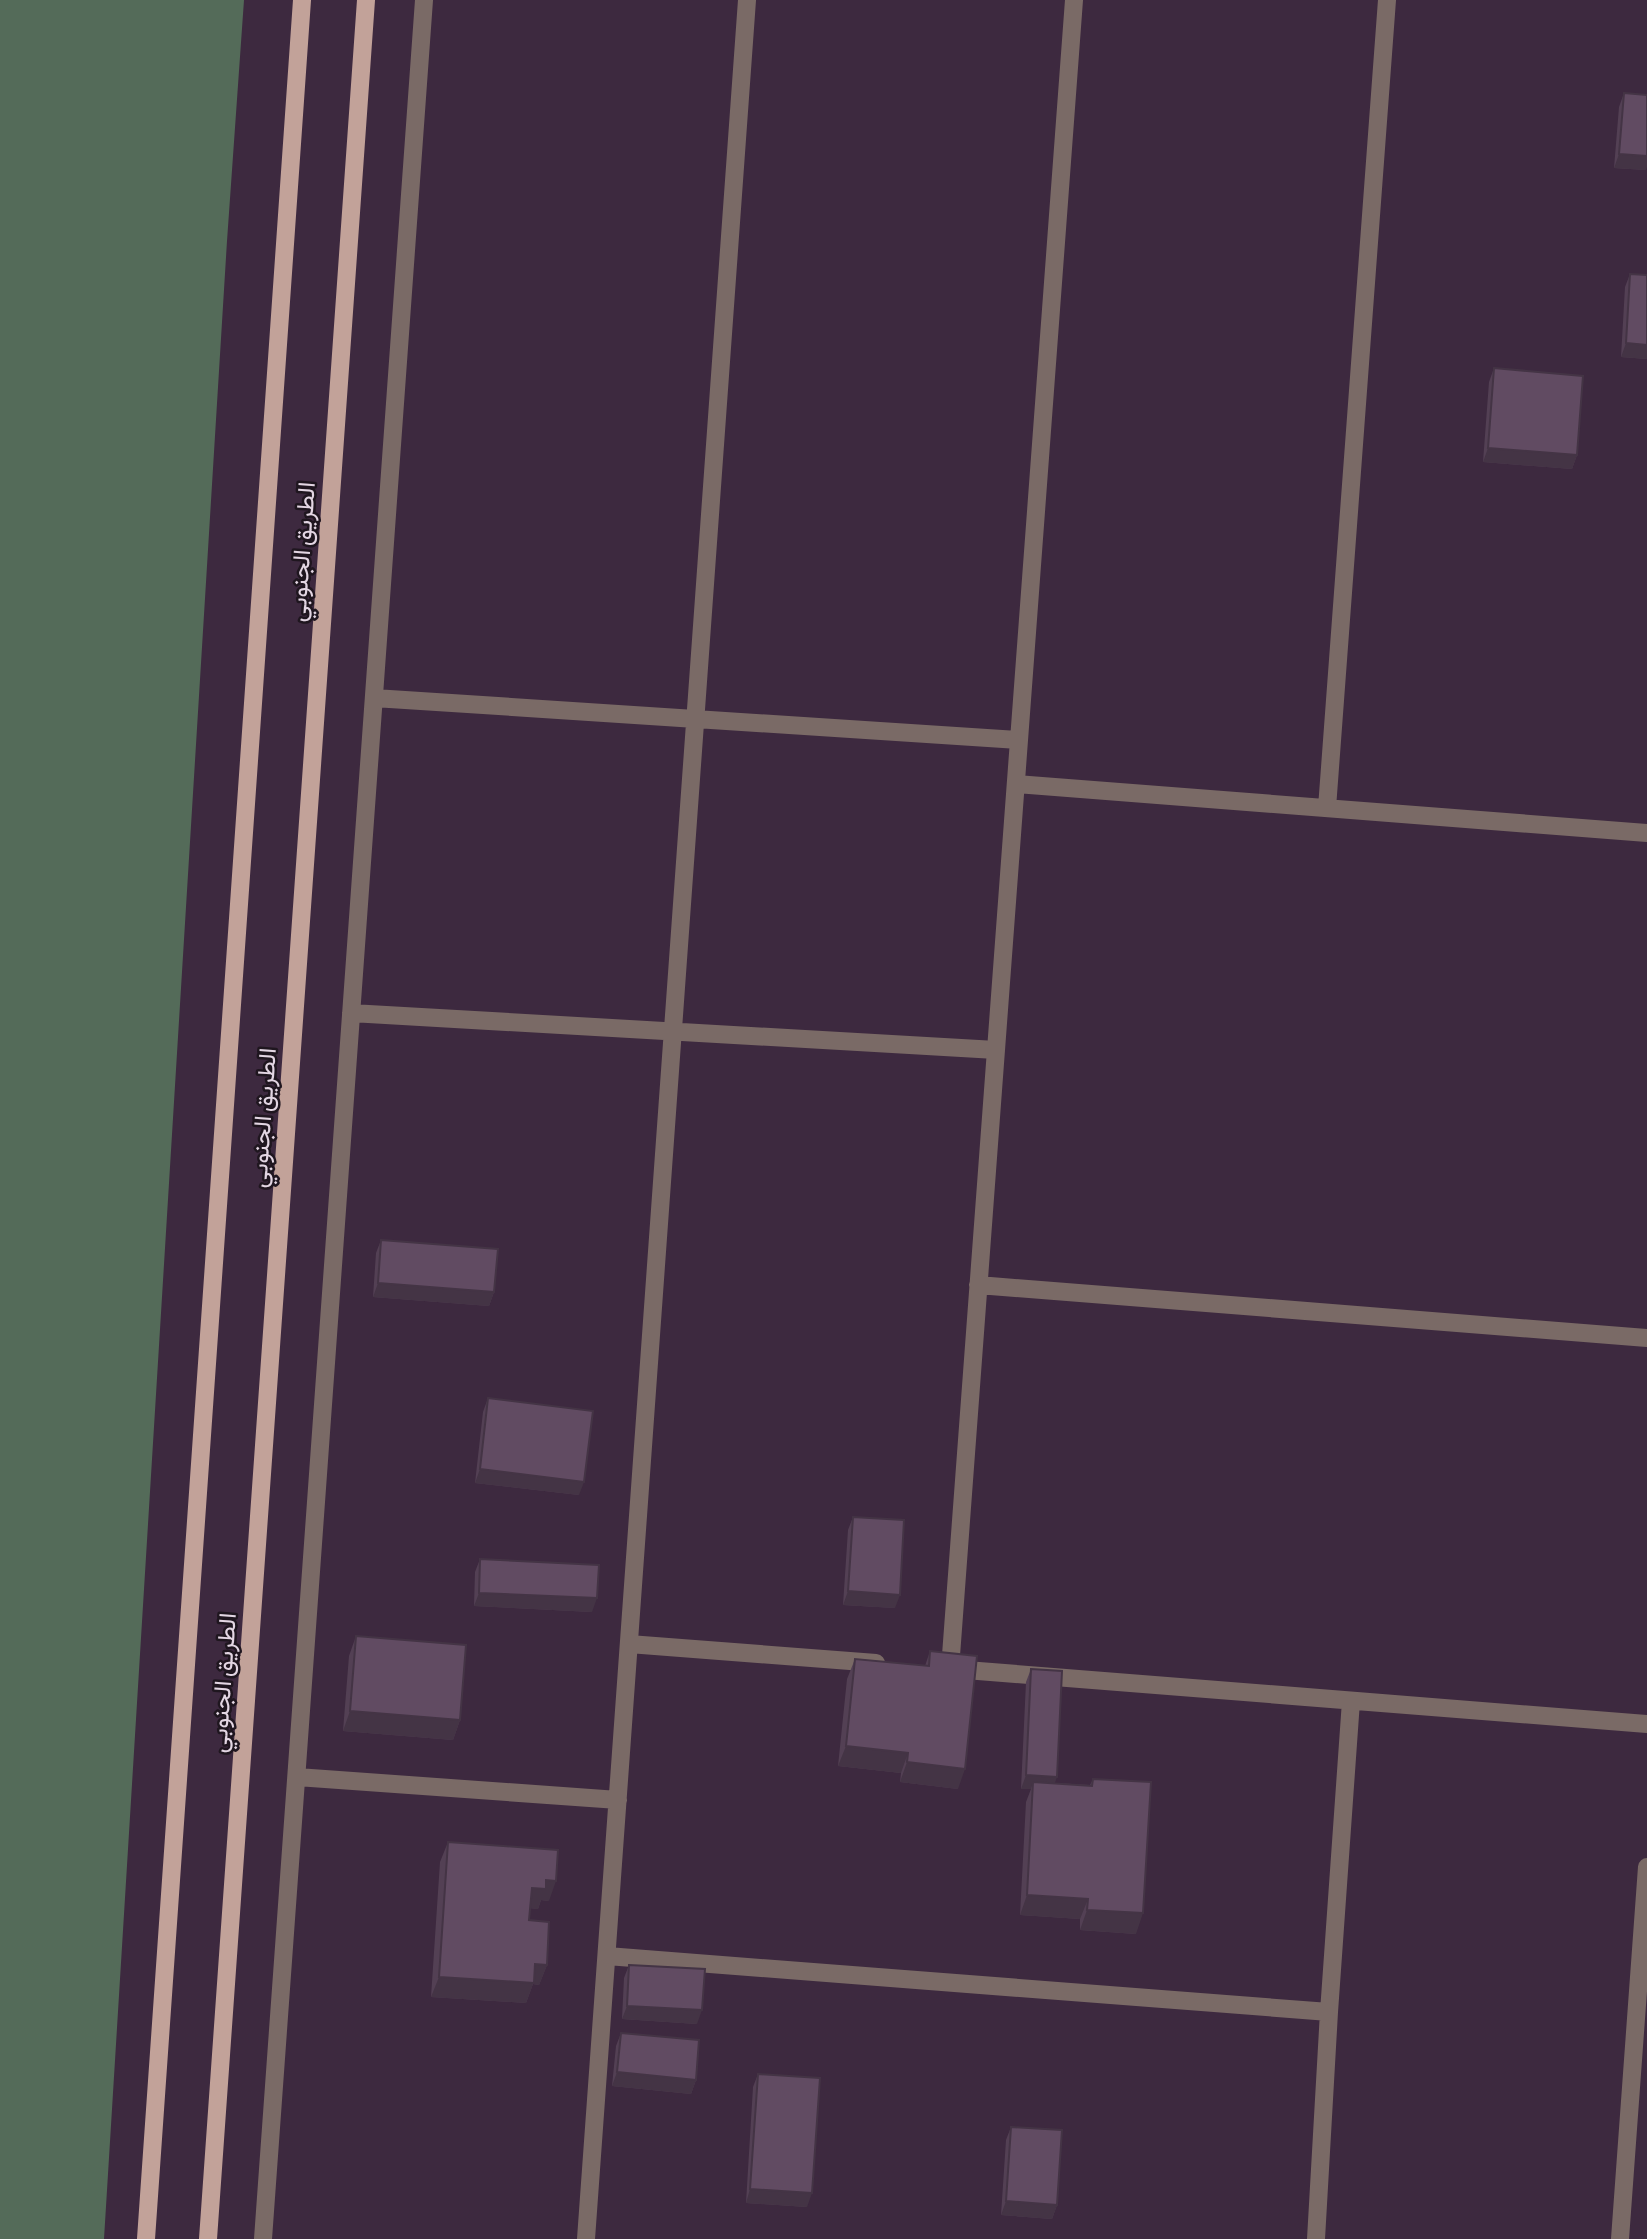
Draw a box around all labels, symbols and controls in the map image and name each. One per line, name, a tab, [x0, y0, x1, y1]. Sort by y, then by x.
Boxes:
street label: الطريق الجنوبي	[286, 481, 326, 623]
street label: الطريق الجنوبي	[247, 1047, 287, 1189]
street label: الطريق الجنوبي	[207, 1612, 247, 1754]

